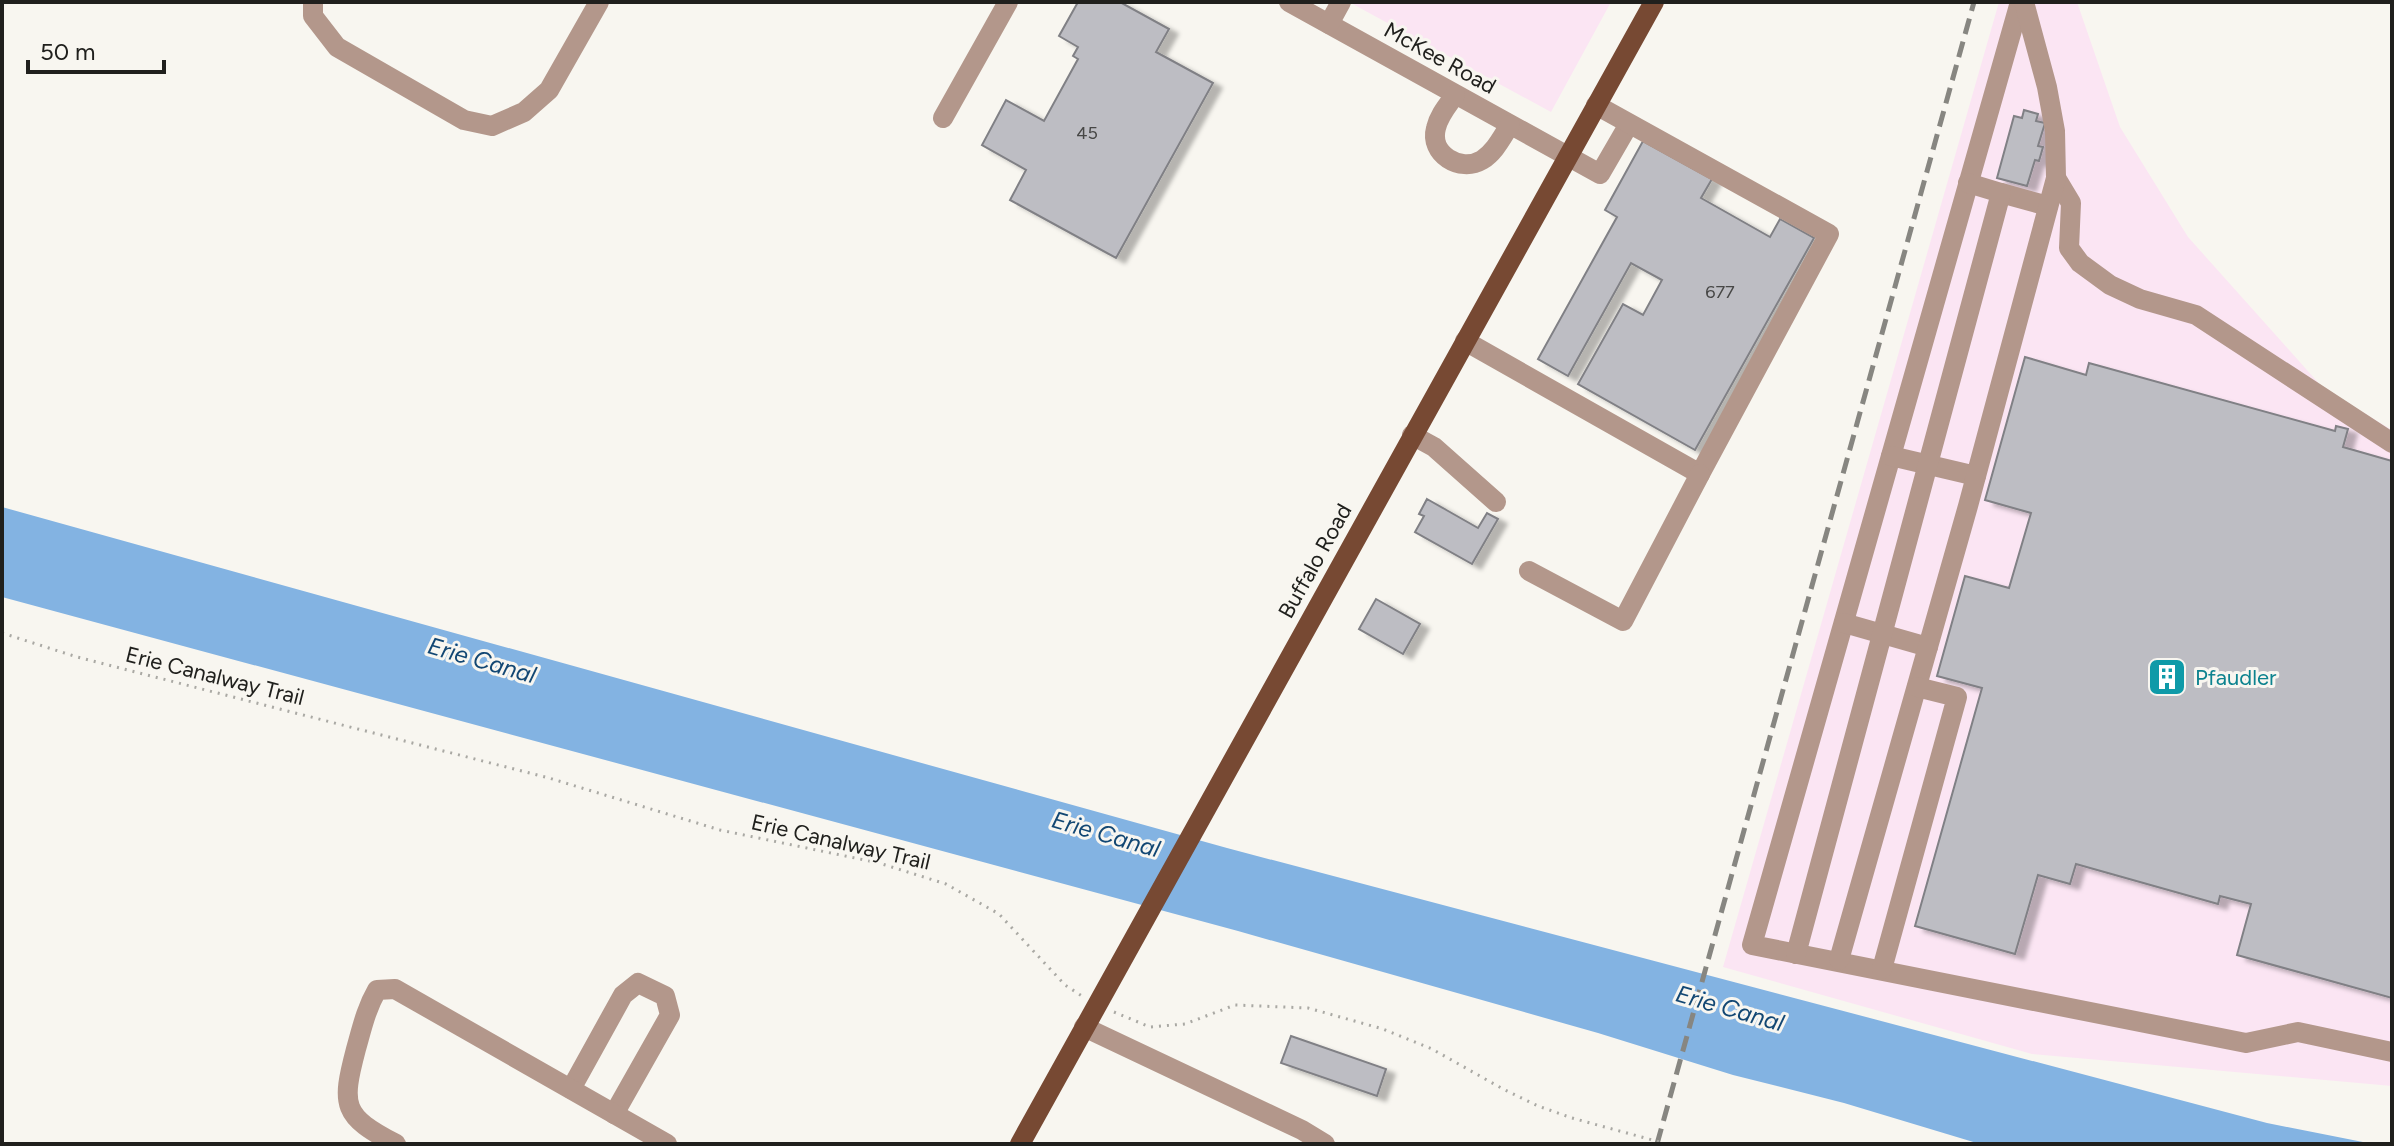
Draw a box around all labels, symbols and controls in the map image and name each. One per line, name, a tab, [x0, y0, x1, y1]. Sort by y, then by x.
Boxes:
street label: McKee Road	[1379, 16, 1501, 100]
scale bar	[28, 24, 164, 74]
text: 50 m	[40, 37, 96, 66]
house number: 45	[1076, 122, 1098, 144]
house number: 677	[1705, 281, 1735, 303]
street label: Buffalo Road	[1272, 499, 1358, 623]
water label: Erie Canal	[425, 631, 540, 689]
street label: Erie Canalway Trail	[123, 641, 307, 711]
building icon: Pfaudler	[2146, 656, 2188, 698]
place label: Pfaudler	[2195, 664, 2277, 691]
water label: Erie Canal	[1049, 805, 1164, 863]
street label: Erie Canalway Trail	[749, 808, 933, 876]
water label: Erie Canal	[1673, 979, 1788, 1037]

